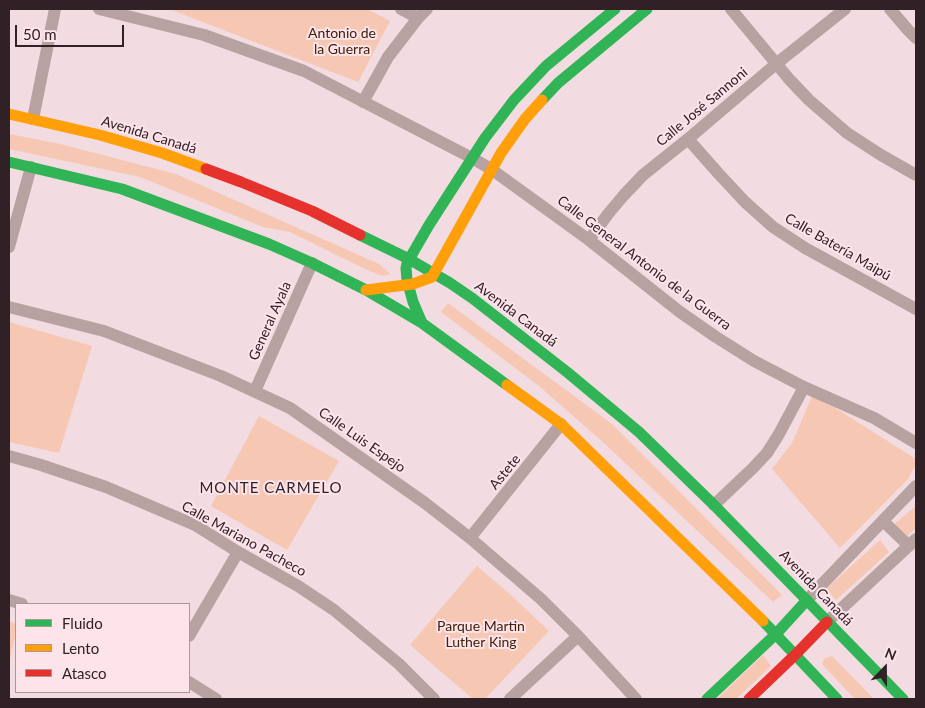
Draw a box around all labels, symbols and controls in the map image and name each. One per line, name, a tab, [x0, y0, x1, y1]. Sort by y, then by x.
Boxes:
scale bar	[18, 15, 126, 47]
text: 50 m	[23, 25, 57, 43]
park label: Antonio de la Guerra	[308, 25, 376, 58]
street label: Calle José Sannoni	[653, 64, 751, 150]
street label: Avenida Canadá	[99, 113, 199, 157]
street label: Calle General Antonio de la Guerra	[554, 192, 734, 334]
street label: Calle Batería Maipú	[782, 210, 894, 284]
street label: Avenida Canadá	[472, 278, 560, 350]
street label: General Ayala	[245, 279, 295, 363]
street label: Calle Luis Espejo	[315, 404, 409, 476]
street label: Astete	[486, 451, 524, 493]
district label: MONTE CARMELO	[198, 479, 344, 497]
street label: Calle Mariano Pacheco	[179, 498, 309, 580]
street label: Avenida Canadá	[776, 547, 856, 629]
legend	[15, 603, 190, 693]
text: Fluido	[62, 614, 103, 632]
park label: Parque Martin Luther King	[437, 618, 525, 650]
text: Lento	[62, 639, 99, 657]
north arrow	[860, 643, 910, 693]
text: N	[883, 644, 899, 664]
text: Atasco	[62, 664, 107, 682]

